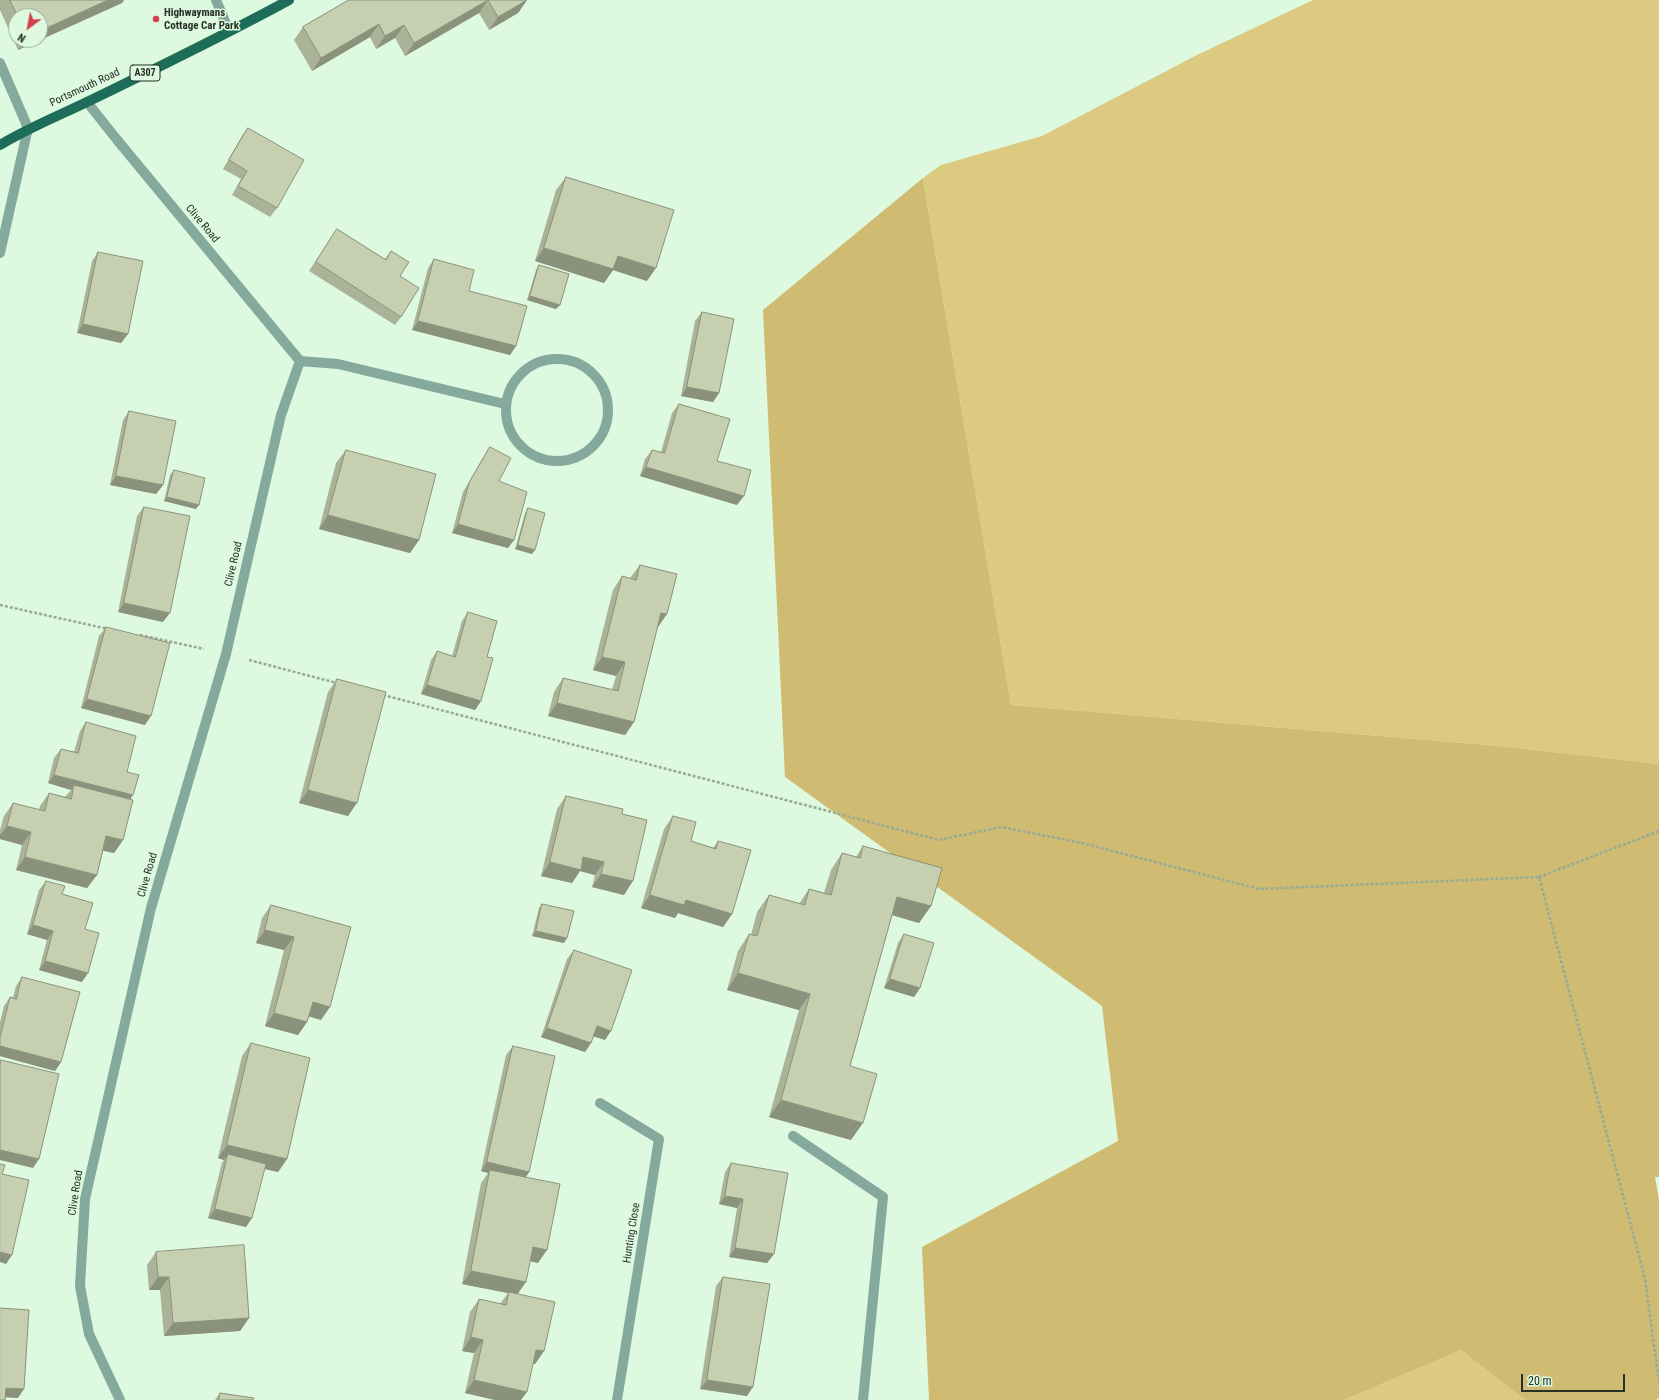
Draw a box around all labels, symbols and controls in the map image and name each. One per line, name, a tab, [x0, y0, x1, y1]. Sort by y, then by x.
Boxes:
place label: Highwaymans Cottage Car Park	[164, 6, 239, 32]
north arrow	[8, 8, 48, 48]
marker: Highwaymans Cottage Car Park	[151, 14, 161, 24]
text: N	[16, 30, 28, 45]
road number: A307	[130, 65, 160, 81]
street label: Portsmouth Road	[48, 66, 122, 110]
street label: Clive Road	[182, 202, 222, 246]
street label: Clive Road	[222, 540, 246, 588]
street label: Clive Road	[135, 851, 161, 899]
street label: Clive Road	[66, 1169, 86, 1217]
street label: Hunting Close	[621, 1202, 643, 1264]
scale bar	[1523, 1366, 1627, 1392]
text: 20 m	[1528, 1374, 1552, 1388]

